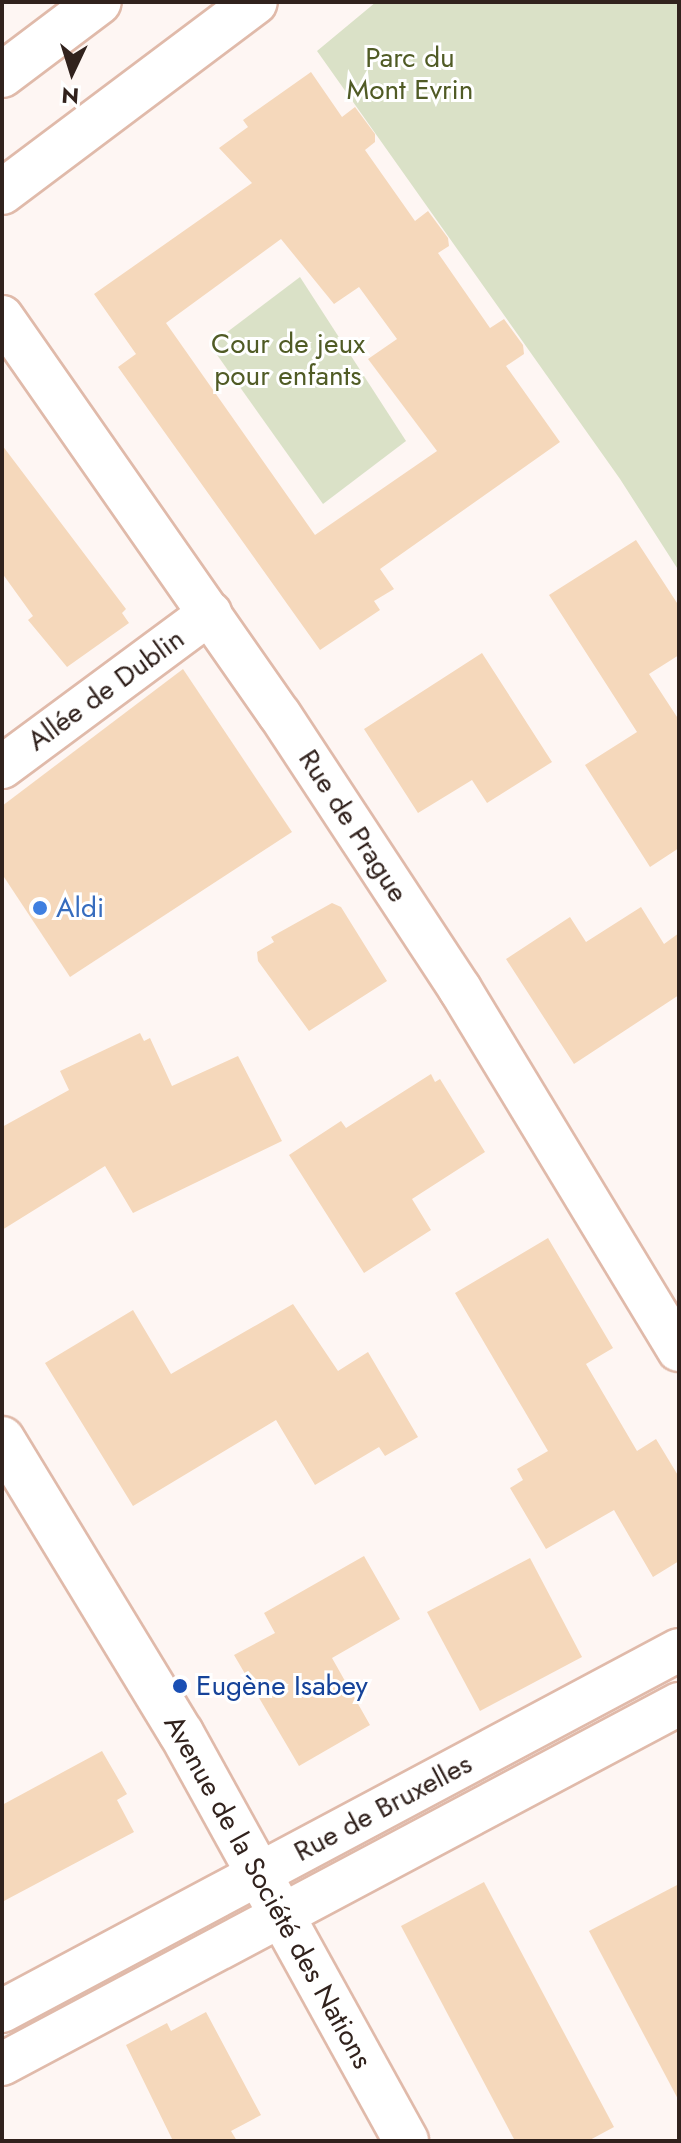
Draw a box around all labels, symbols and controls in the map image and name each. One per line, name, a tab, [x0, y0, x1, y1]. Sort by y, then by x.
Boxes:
north arrow	[32, 32, 112, 112]
park label: Parc du Mont Evrin	[346, 41, 474, 107]
text: N	[60, 79, 80, 113]
park label: Cour de jeux pour enfants	[211, 327, 365, 393]
street label: Allée de Dublin	[21, 622, 191, 758]
street label: Rue de Prague	[291, 744, 415, 908]
place label: Aldi	[56, 891, 104, 925]
marker: Aldi	[31, 899, 49, 917]
place label: Eugène Isabey	[196, 1669, 368, 1703]
marker: Eugène Isabey	[171, 1677, 189, 1695]
street label: Avenue de la Société des Nations	[157, 1710, 379, 2074]
street label: Rue de Bruxelles	[288, 1747, 478, 1869]

